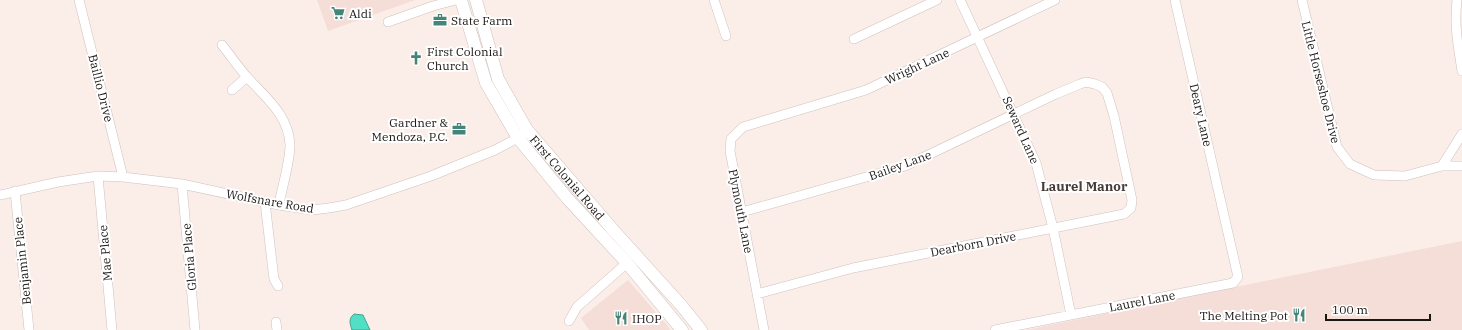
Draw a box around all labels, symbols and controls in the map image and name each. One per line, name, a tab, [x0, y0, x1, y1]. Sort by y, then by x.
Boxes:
supermarket icon: Aldi	[330, 5, 346, 21]
place label: Aldi	[349, 6, 372, 21]
office icon: State Farm	[432, 12, 448, 28]
place label: State Farm	[451, 13, 513, 28]
street label: Little Horseshoe Drive	[1299, 19, 1343, 145]
place label: First Colonial Church	[427, 44, 503, 73]
street label: Wright Lane	[882, 45, 952, 87]
church icon: First Colonial Church	[408, 50, 424, 66]
street label: Baillio Drive	[85, 53, 117, 123]
street label: Deary Lane	[1186, 82, 1216, 148]
street label: Seward Lane	[999, 94, 1043, 166]
place label: Gardner & Mendoza, P.C.	[372, 115, 448, 144]
office icon: Gardner & Mendoza, P.C.	[451, 121, 467, 137]
street label: First Colonial Road	[527, 132, 608, 223]
street label: Bailey Lane	[867, 147, 933, 183]
street label: Plymouth Lane	[725, 168, 757, 254]
district label: Laurel Manor	[1041, 178, 1128, 195]
street label: Wolfsnare Road	[225, 186, 315, 216]
street label: Benjamin Place	[10, 216, 34, 306]
street label: Gloria Place	[179, 223, 199, 291]
street label: Mae Place	[95, 224, 115, 282]
street label: Dearborn Drive	[929, 228, 1017, 260]
street label: Laurel Lane	[1108, 287, 1176, 315]
scale bar	[1326, 296, 1430, 322]
text: 100 m	[1332, 302, 1368, 317]
restaurant icon: The Melting Pot	[1291, 307, 1307, 323]
place label: The Melting Pot	[1200, 308, 1288, 323]
restaurant icon: IHOP	[613, 310, 629, 326]
place label: IHOP	[632, 311, 662, 326]

